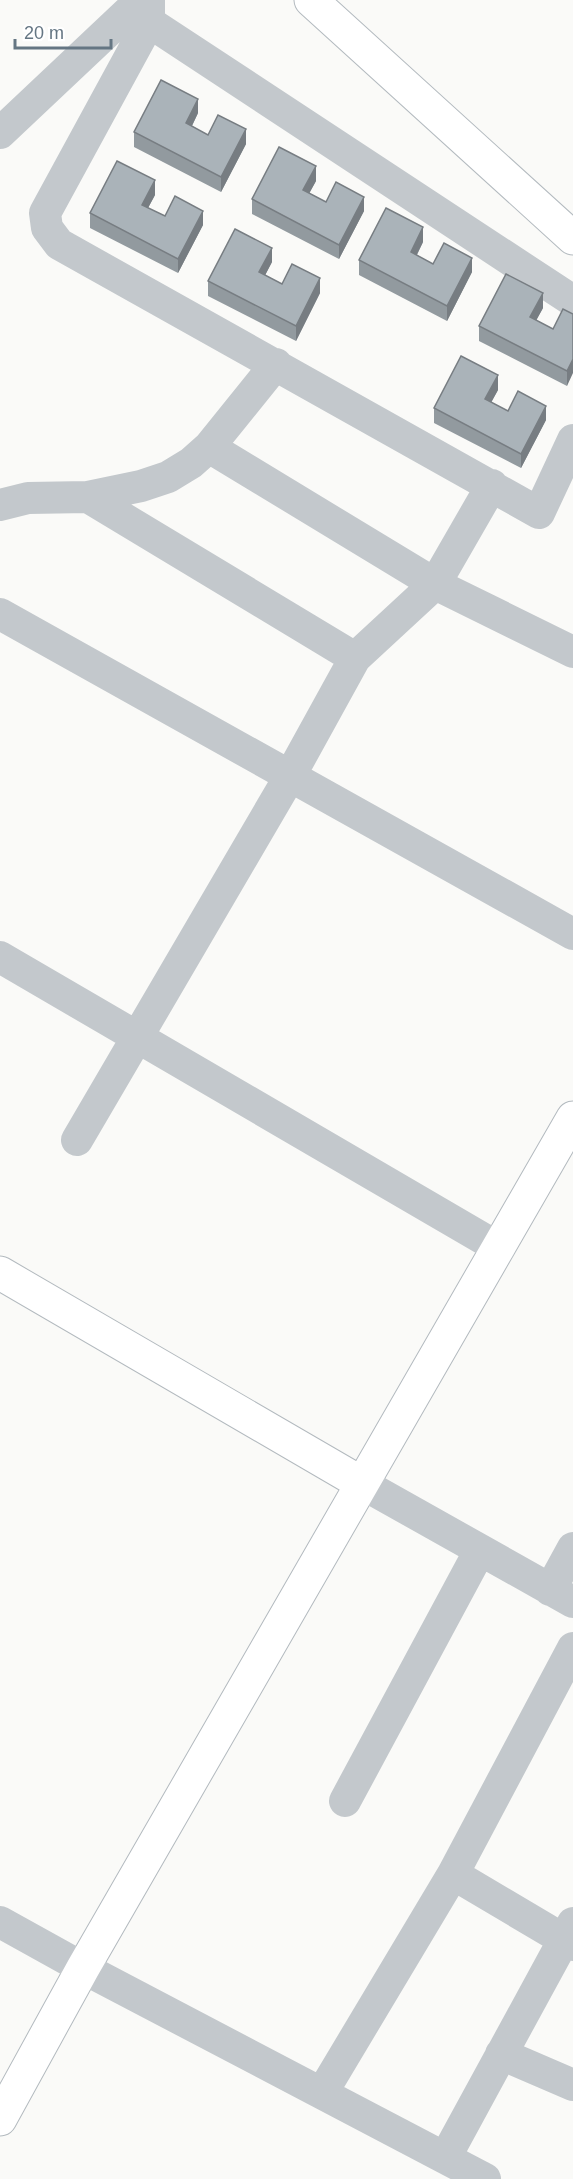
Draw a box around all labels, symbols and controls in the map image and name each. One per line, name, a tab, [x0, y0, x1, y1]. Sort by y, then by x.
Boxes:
scale bar	[15, 12, 111, 50]
text: 20 m	[24, 23, 64, 43]

